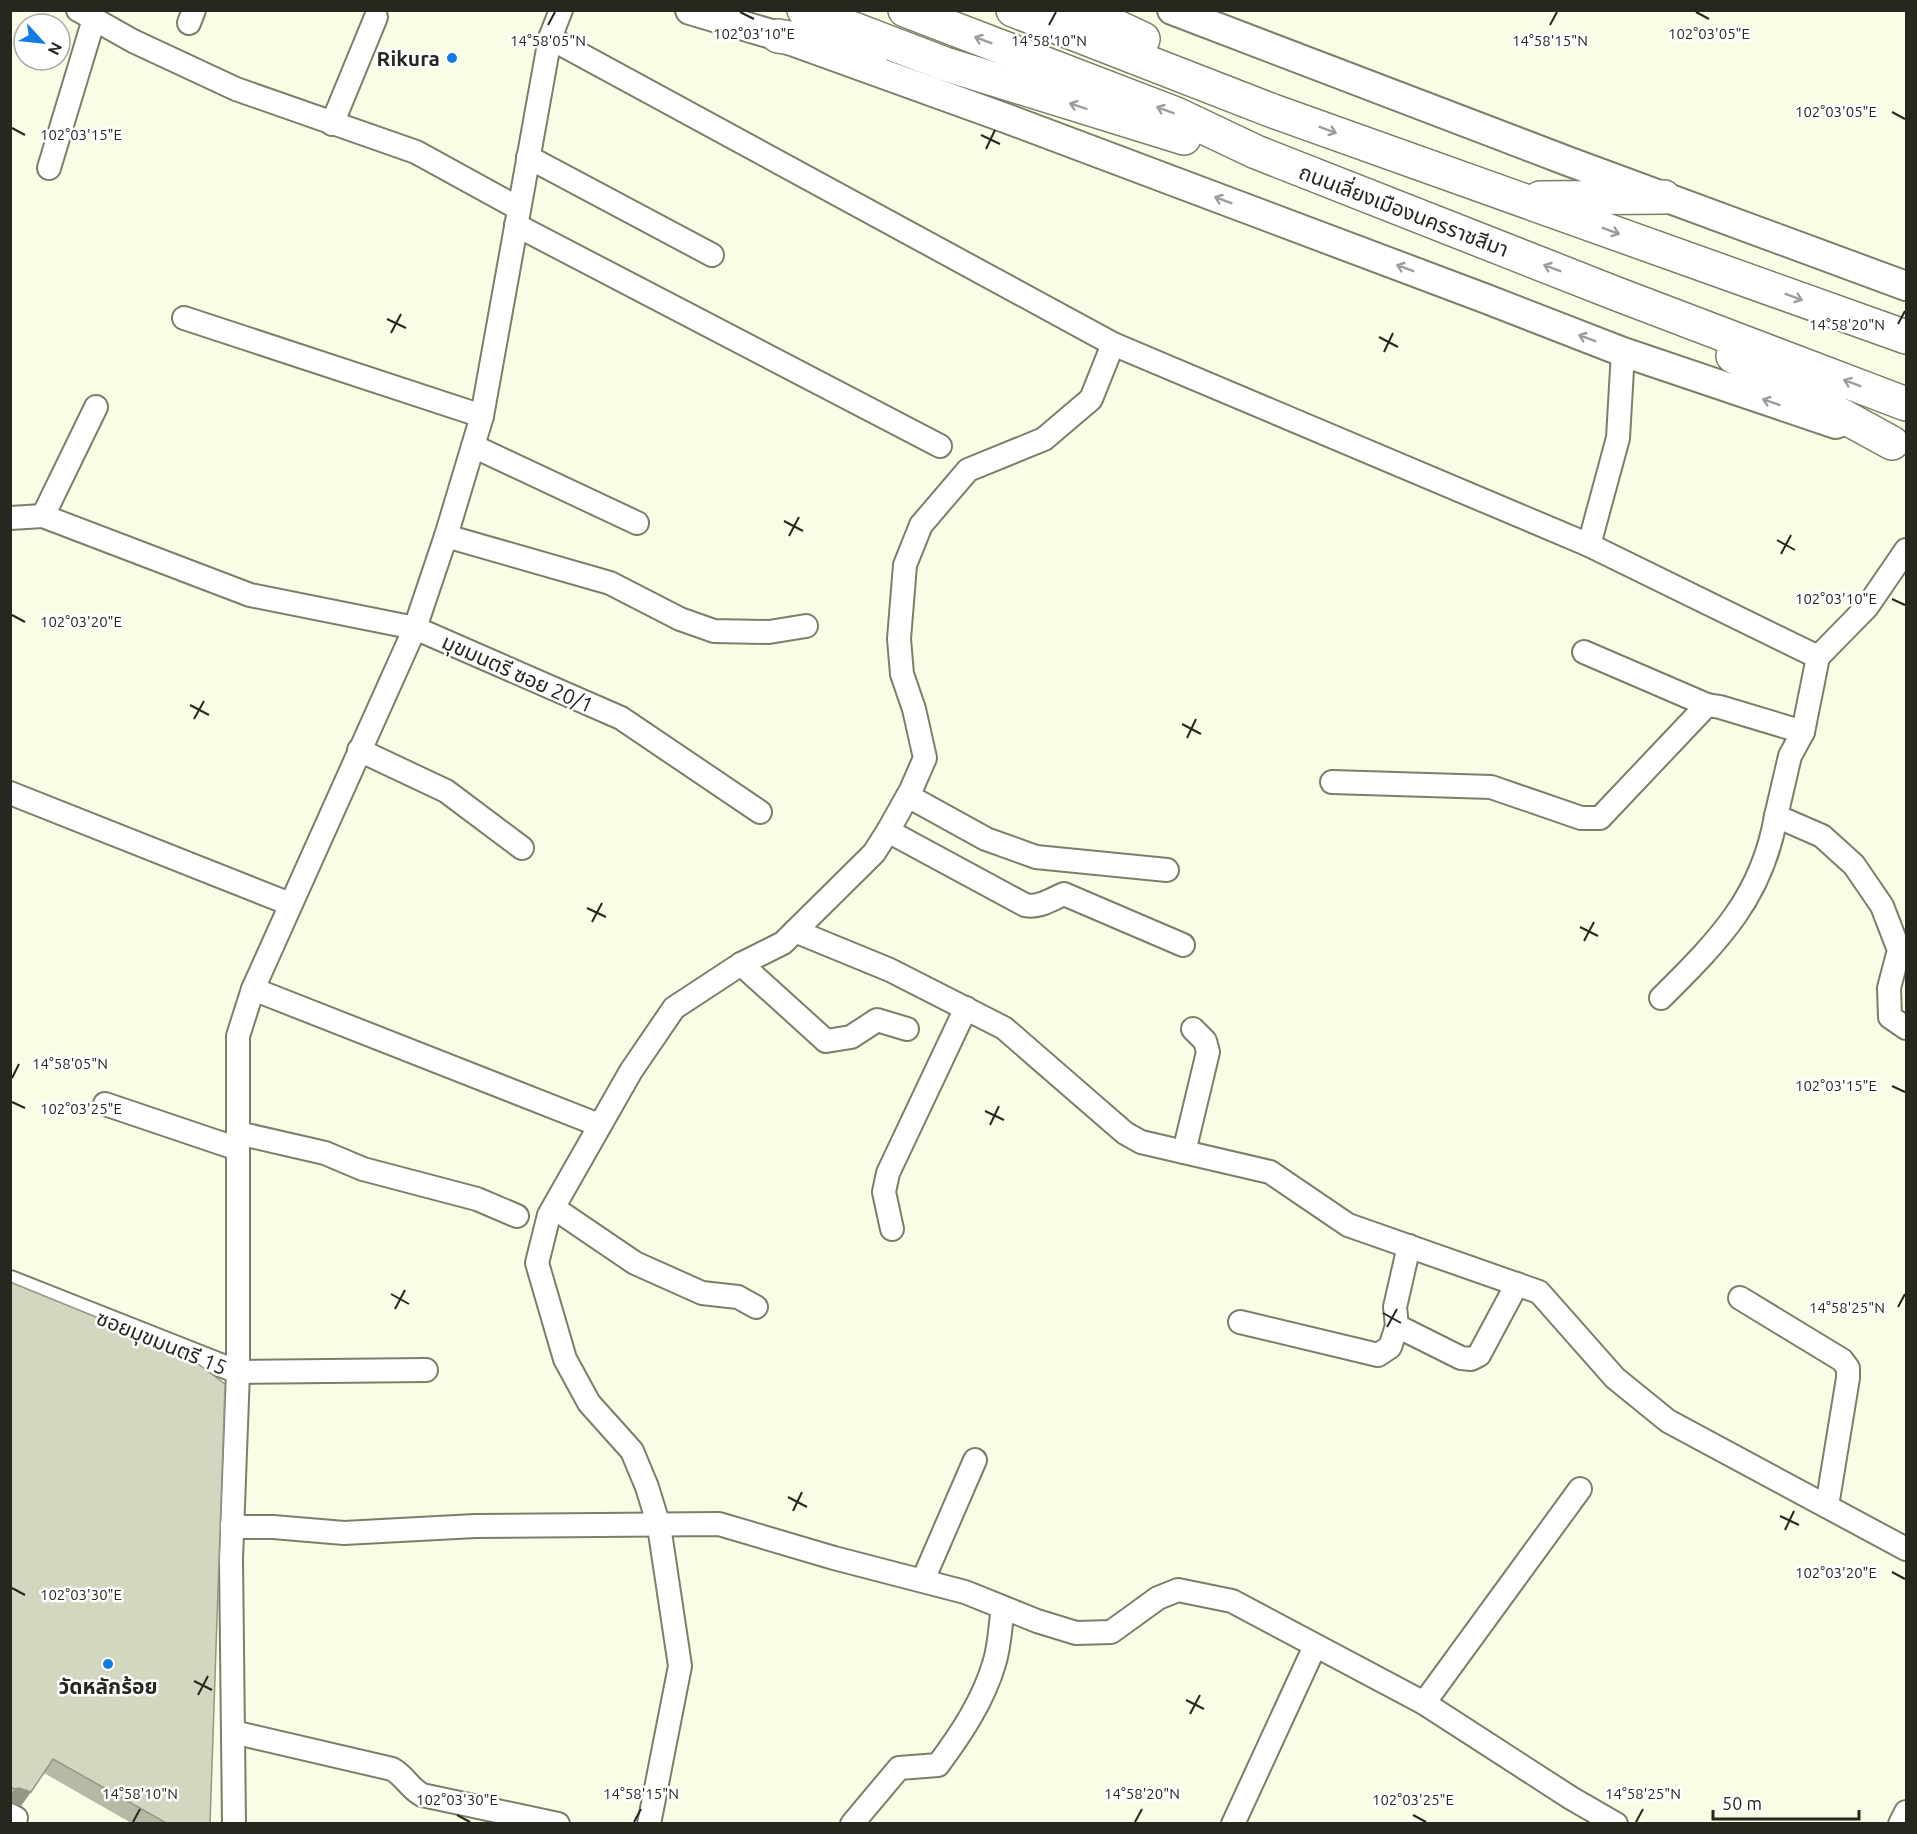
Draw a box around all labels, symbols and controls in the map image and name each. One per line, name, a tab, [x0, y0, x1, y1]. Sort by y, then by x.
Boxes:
north arrow	[12, 12, 72, 72]
text: 102°03'10"E	[713, 25, 795, 42]
text: 102°03'05"E	[1668, 25, 1750, 42]
text: 14°58'05"N	[510, 32, 586, 49]
text: 14°58'10"N	[1011, 32, 1087, 49]
text: 14°58'15"N	[1512, 32, 1588, 49]
one-way arrow	[974, 34, 993, 45]
text: N	[45, 39, 66, 58]
place label: Rikura	[377, 46, 440, 70]
marker: Rikura	[445, 51, 459, 65]
one-way arrow	[1069, 100, 1088, 111]
text: 102°03'05"E	[1795, 103, 1877, 120]
one-way arrow	[1156, 104, 1175, 115]
text: 102°03'15"E	[40, 126, 122, 143]
one-way arrow	[1318, 126, 1337, 137]
street label: ถนนเลี่ยงเมืองนครราชสีมา	[1296, 157, 1513, 261]
one-way arrow	[1214, 193, 1232, 204]
one-way arrow	[1601, 227, 1620, 238]
one-way arrow	[1396, 262, 1415, 273]
one-way arrow	[1543, 262, 1562, 273]
one-way arrow	[1784, 293, 1803, 304]
text: 14°58'20"N	[1809, 316, 1885, 333]
one-way arrow	[1578, 332, 1597, 343]
one-way arrow	[1843, 377, 1862, 388]
one-way arrow	[1762, 396, 1781, 407]
text: 102°03'10"E	[1795, 590, 1877, 607]
text: 102°03'20"E	[40, 613, 122, 630]
street label: มุขมนตรี ซอย 20/1	[438, 629, 597, 719]
text: 14°58'05"N	[32, 1055, 108, 1072]
text: 102°03'15"E	[1795, 1077, 1877, 1094]
text: 102°03'25"E	[40, 1100, 122, 1117]
text: 14°58'25"N	[1809, 1299, 1885, 1316]
street label: ซอยมุขมนตรี 15	[93, 1305, 231, 1381]
text: 102°03'20"E	[1795, 1564, 1877, 1581]
text: 102°03'30"E	[40, 1586, 122, 1603]
marker: วัดหลักร้อย	[101, 1657, 115, 1671]
place label: วัดหลักร้อย	[58, 1674, 158, 1698]
scale bar	[1713, 1783, 1858, 1821]
text: 14°58'10"N	[102, 1785, 178, 1802]
text: 14°58'15"N	[603, 1785, 679, 1802]
text: 14°58'20"N	[1104, 1785, 1180, 1802]
text: 14°58'25"N	[1605, 1785, 1681, 1802]
text: 102°03'30"E	[416, 1791, 498, 1808]
text: 102°03'25"E	[1372, 1791, 1454, 1808]
text: 50 m	[1722, 1793, 1762, 1813]

